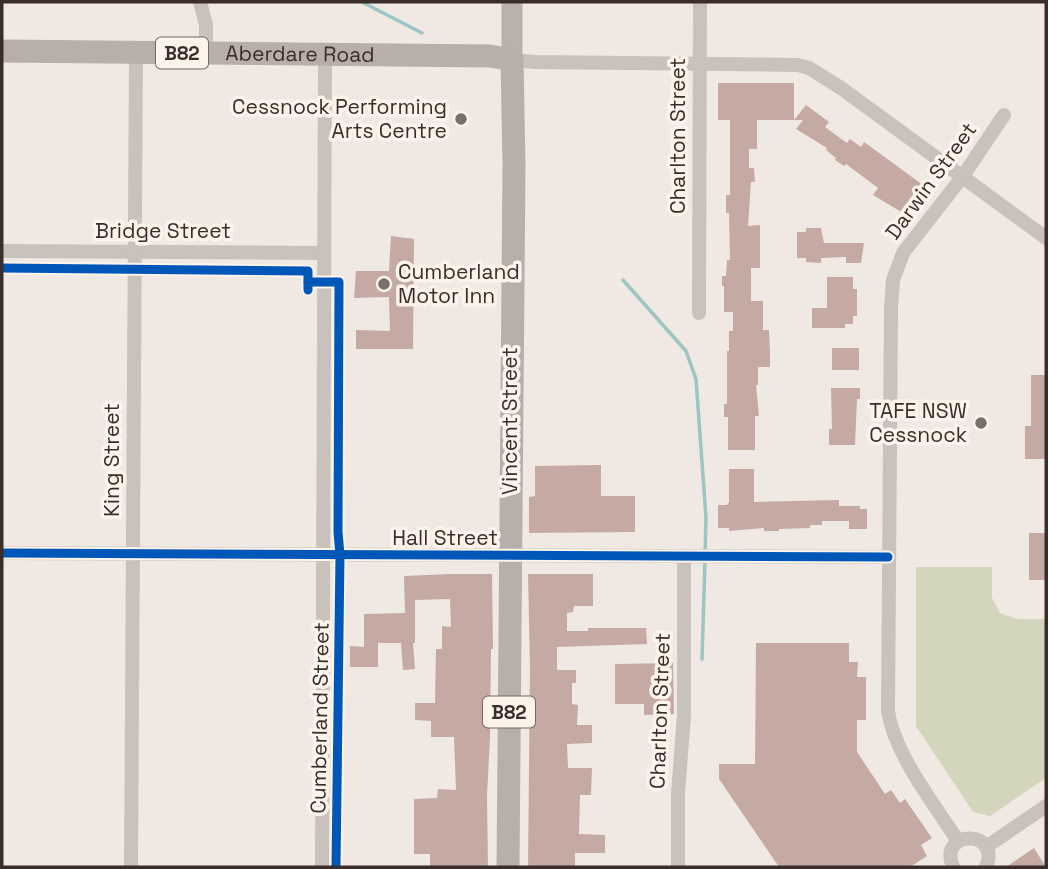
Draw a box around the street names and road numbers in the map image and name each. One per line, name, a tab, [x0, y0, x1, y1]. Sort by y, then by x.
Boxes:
road number: B82	[156, 38, 208, 68]
street label: Aberdare Road	[225, 39, 375, 68]
street label: Charlton Street	[664, 58, 691, 214]
street label: Darwin Street	[879, 117, 982, 245]
street label: Bridge Street	[95, 217, 231, 244]
street label: Vincent Street	[496, 347, 523, 495]
street label: King Street	[98, 403, 125, 517]
street label: Hall Street	[392, 524, 498, 551]
street label: Cumberland Street	[304, 622, 335, 814]
street label: Charlton Street	[643, 632, 676, 790]
road number: B82	[483, 696, 535, 727]

